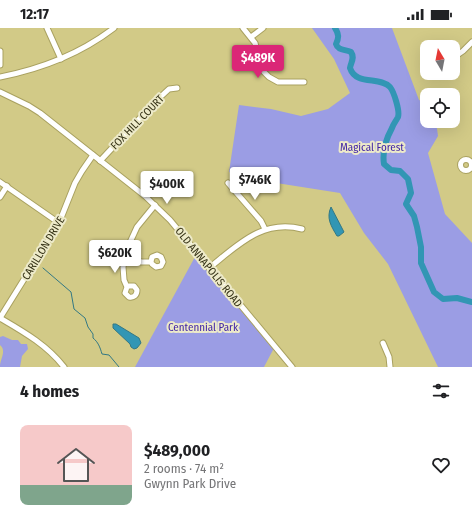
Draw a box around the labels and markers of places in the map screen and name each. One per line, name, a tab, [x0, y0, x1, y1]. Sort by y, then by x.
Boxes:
pin: $489K	[230, 45, 286, 79]
pin: $746K	[227, 167, 283, 201]
pin: $400K	[139, 171, 195, 205]
pin: $620K	[87, 240, 143, 274]

